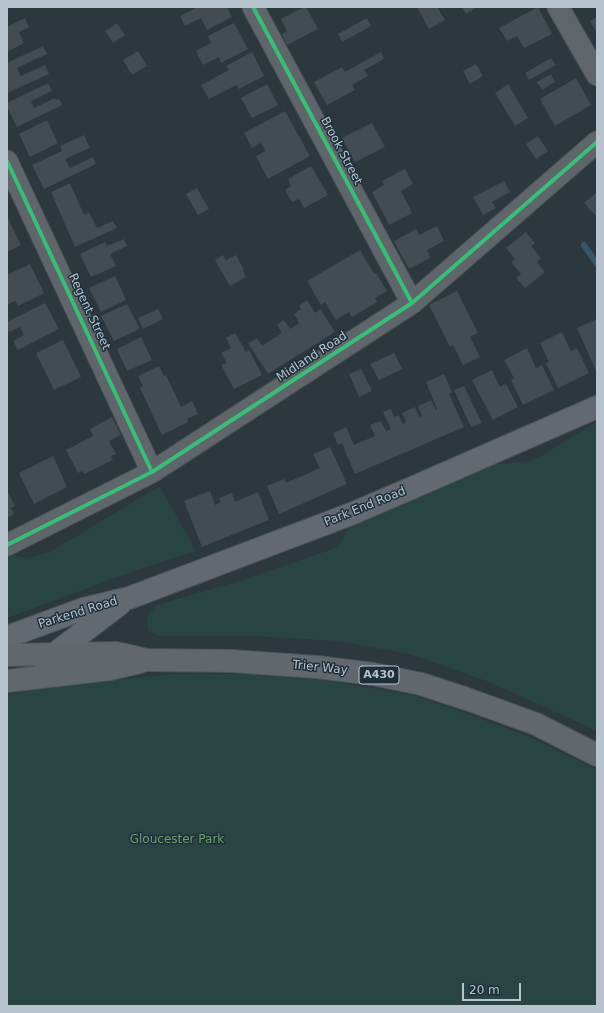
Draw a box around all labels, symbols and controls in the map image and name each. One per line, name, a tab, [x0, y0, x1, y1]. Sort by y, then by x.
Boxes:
street label: Brook Street	[317, 115, 365, 187]
street label: Regent Street	[65, 271, 113, 353]
street label: Midland Road	[274, 329, 350, 385]
street label: Park End Road	[322, 484, 408, 530]
street label: Parkend Road	[37, 594, 119, 632]
street label: Trier Way	[292, 658, 348, 678]
road number: A430	[359, 666, 399, 684]
park label: Gloucester Park	[130, 833, 224, 847]
scale bar	[464, 975, 523, 1001]
text: 20 m	[469, 983, 500, 997]

